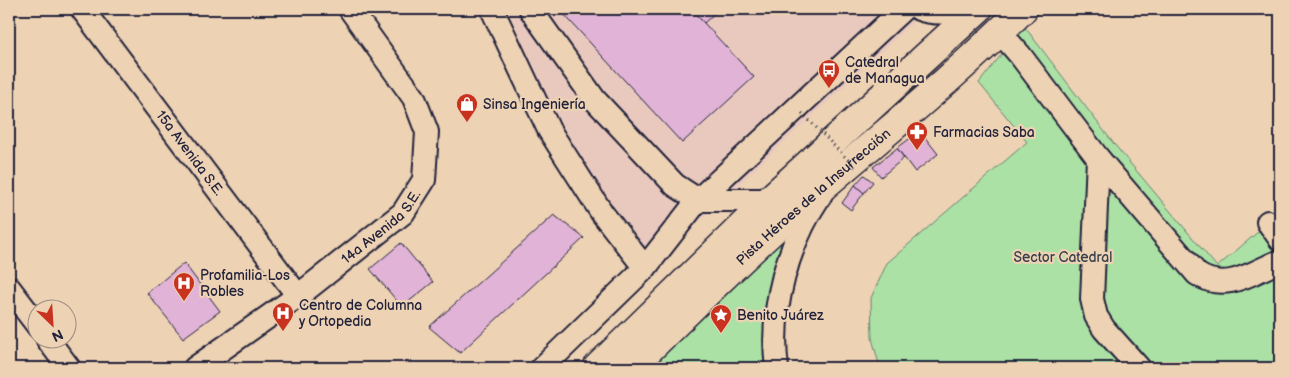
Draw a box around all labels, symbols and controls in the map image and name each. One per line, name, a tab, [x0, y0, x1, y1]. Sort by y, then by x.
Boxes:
place label: Catedral de Managua	[845, 54, 925, 87]
bus stop icon: Catedral de Managua	[817, 58, 841, 89]
shop icon: Sinsa Ingeniería	[455, 92, 479, 123]
place label: Sinsa Ingeniería	[483, 96, 586, 113]
street label: 15a Avenida S.E.	[153, 107, 228, 199]
pharmacy icon: Farmacias Saba	[905, 120, 929, 151]
street label: Pista Héroes de la Insurrección	[733, 124, 894, 268]
place label: Farmacias Saba	[933, 124, 1035, 141]
street label: 14a Avenida S.E.	[338, 187, 424, 267]
park label: Sector Catedral	[1014, 249, 1112, 266]
place label: Profamilia-Los Robles	[200, 267, 290, 300]
hospital icon: Profamilia-Los Robles	[172, 271, 196, 302]
place label: Centro de Columna y Ortopedia	[298, 297, 422, 330]
north arrow	[28, 300, 78, 350]
hospital icon: Centro de Columna y Ortopedia	[271, 301, 295, 332]
place icon: Benito Juárez	[709, 303, 733, 334]
place label: Benito Juárez	[737, 307, 824, 324]
text: N	[49, 325, 66, 345]

